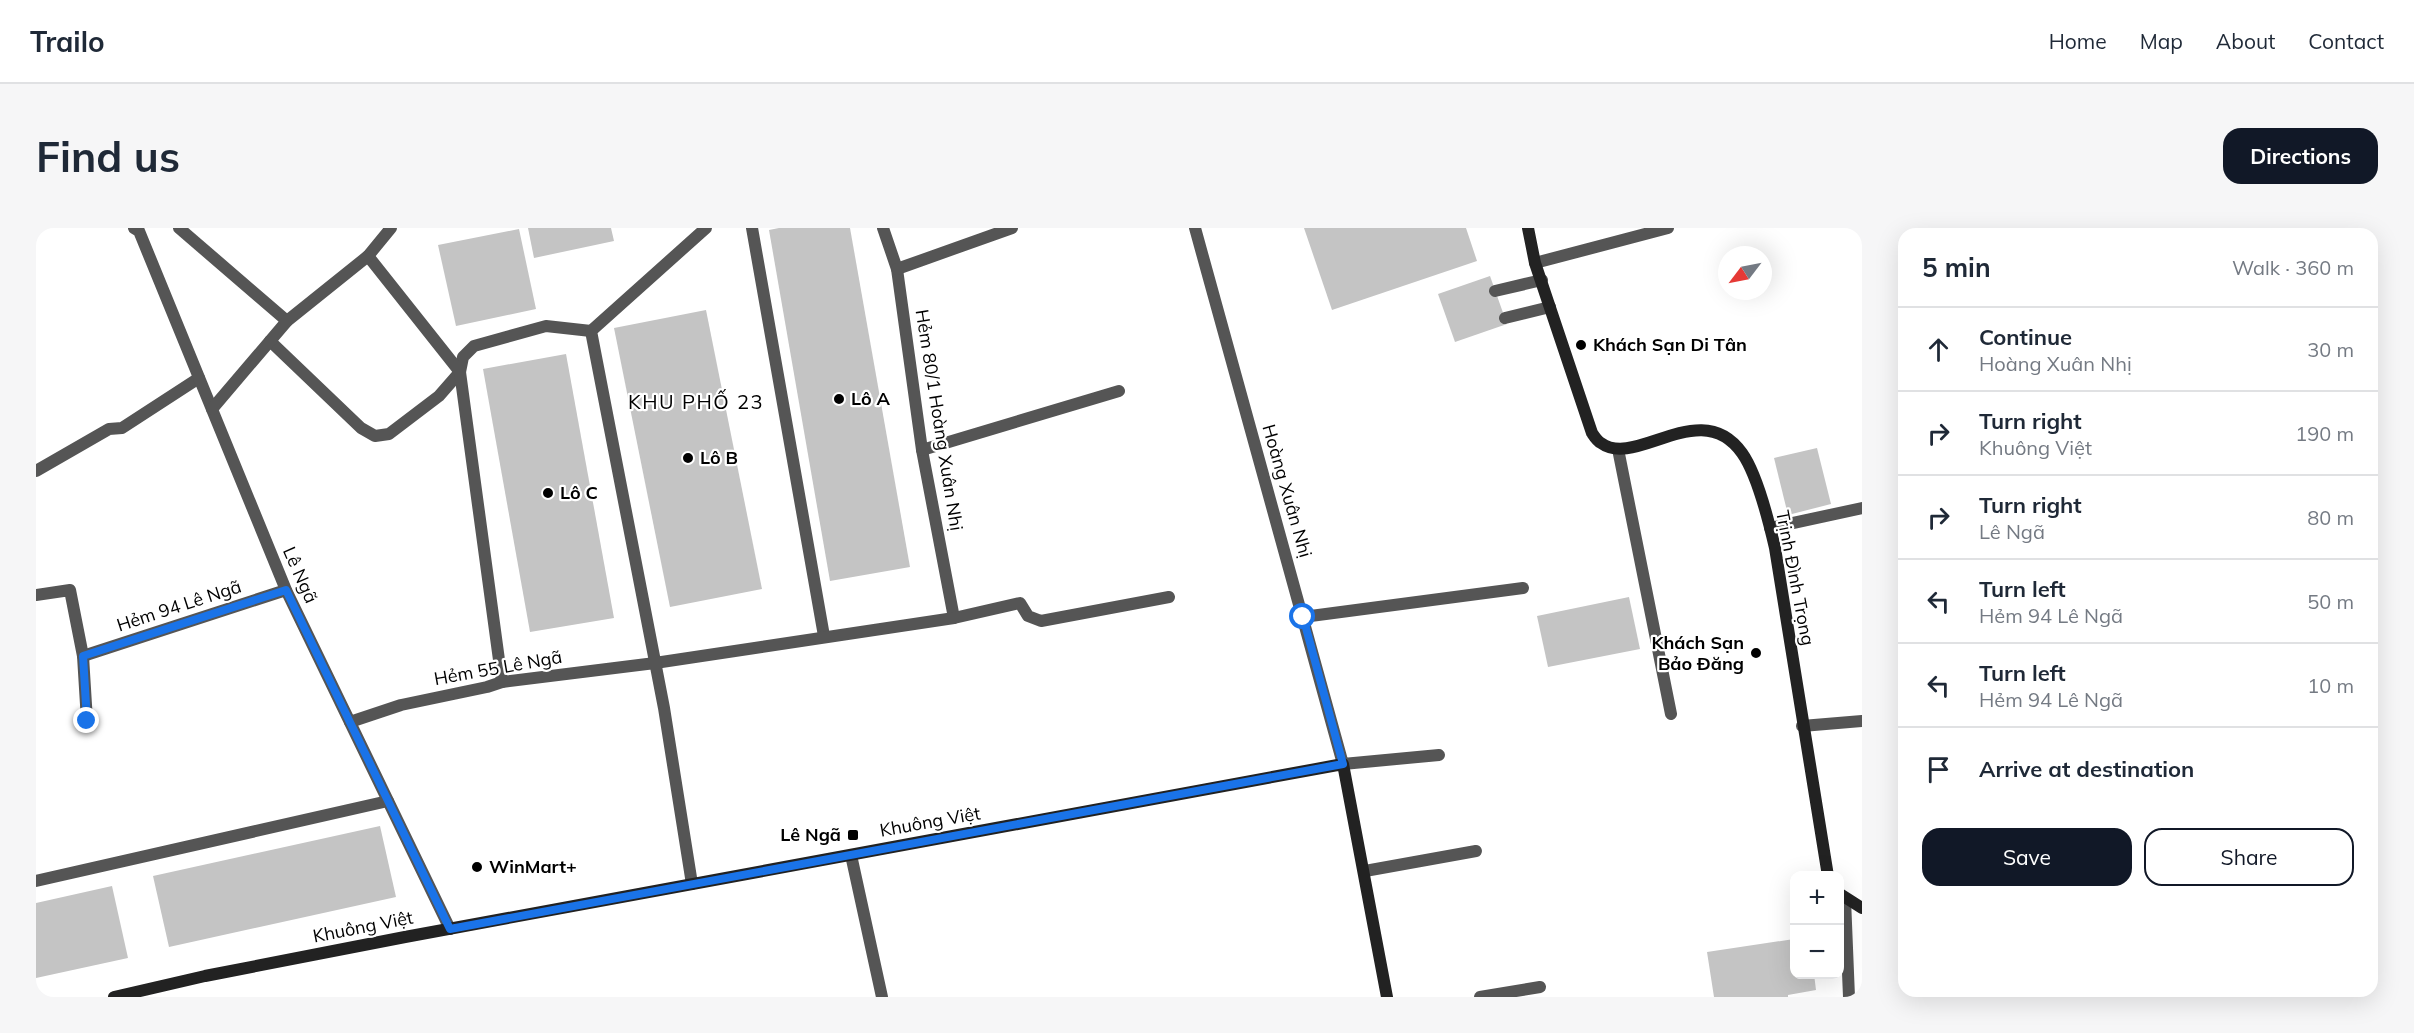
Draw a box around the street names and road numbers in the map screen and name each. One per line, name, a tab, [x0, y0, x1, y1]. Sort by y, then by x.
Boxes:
street label: Hẻm 80/1 Hoàng Xuân Nhị	[911, 308, 968, 532]
street label: Hoàng Xuân Nhị	[1257, 422, 1317, 560]
street label: Trịnh Đình Trọng	[1771, 508, 1820, 647]
street label: Lê Ngã	[278, 543, 323, 607]
street label: Hẻm 94 Lê Ngã	[114, 575, 244, 637]
street label: Hẻm 55 Lê Ngã	[432, 645, 564, 690]
street label: Khuông Việt	[878, 801, 982, 842]
street label: Khuông Việt	[311, 906, 415, 947]

